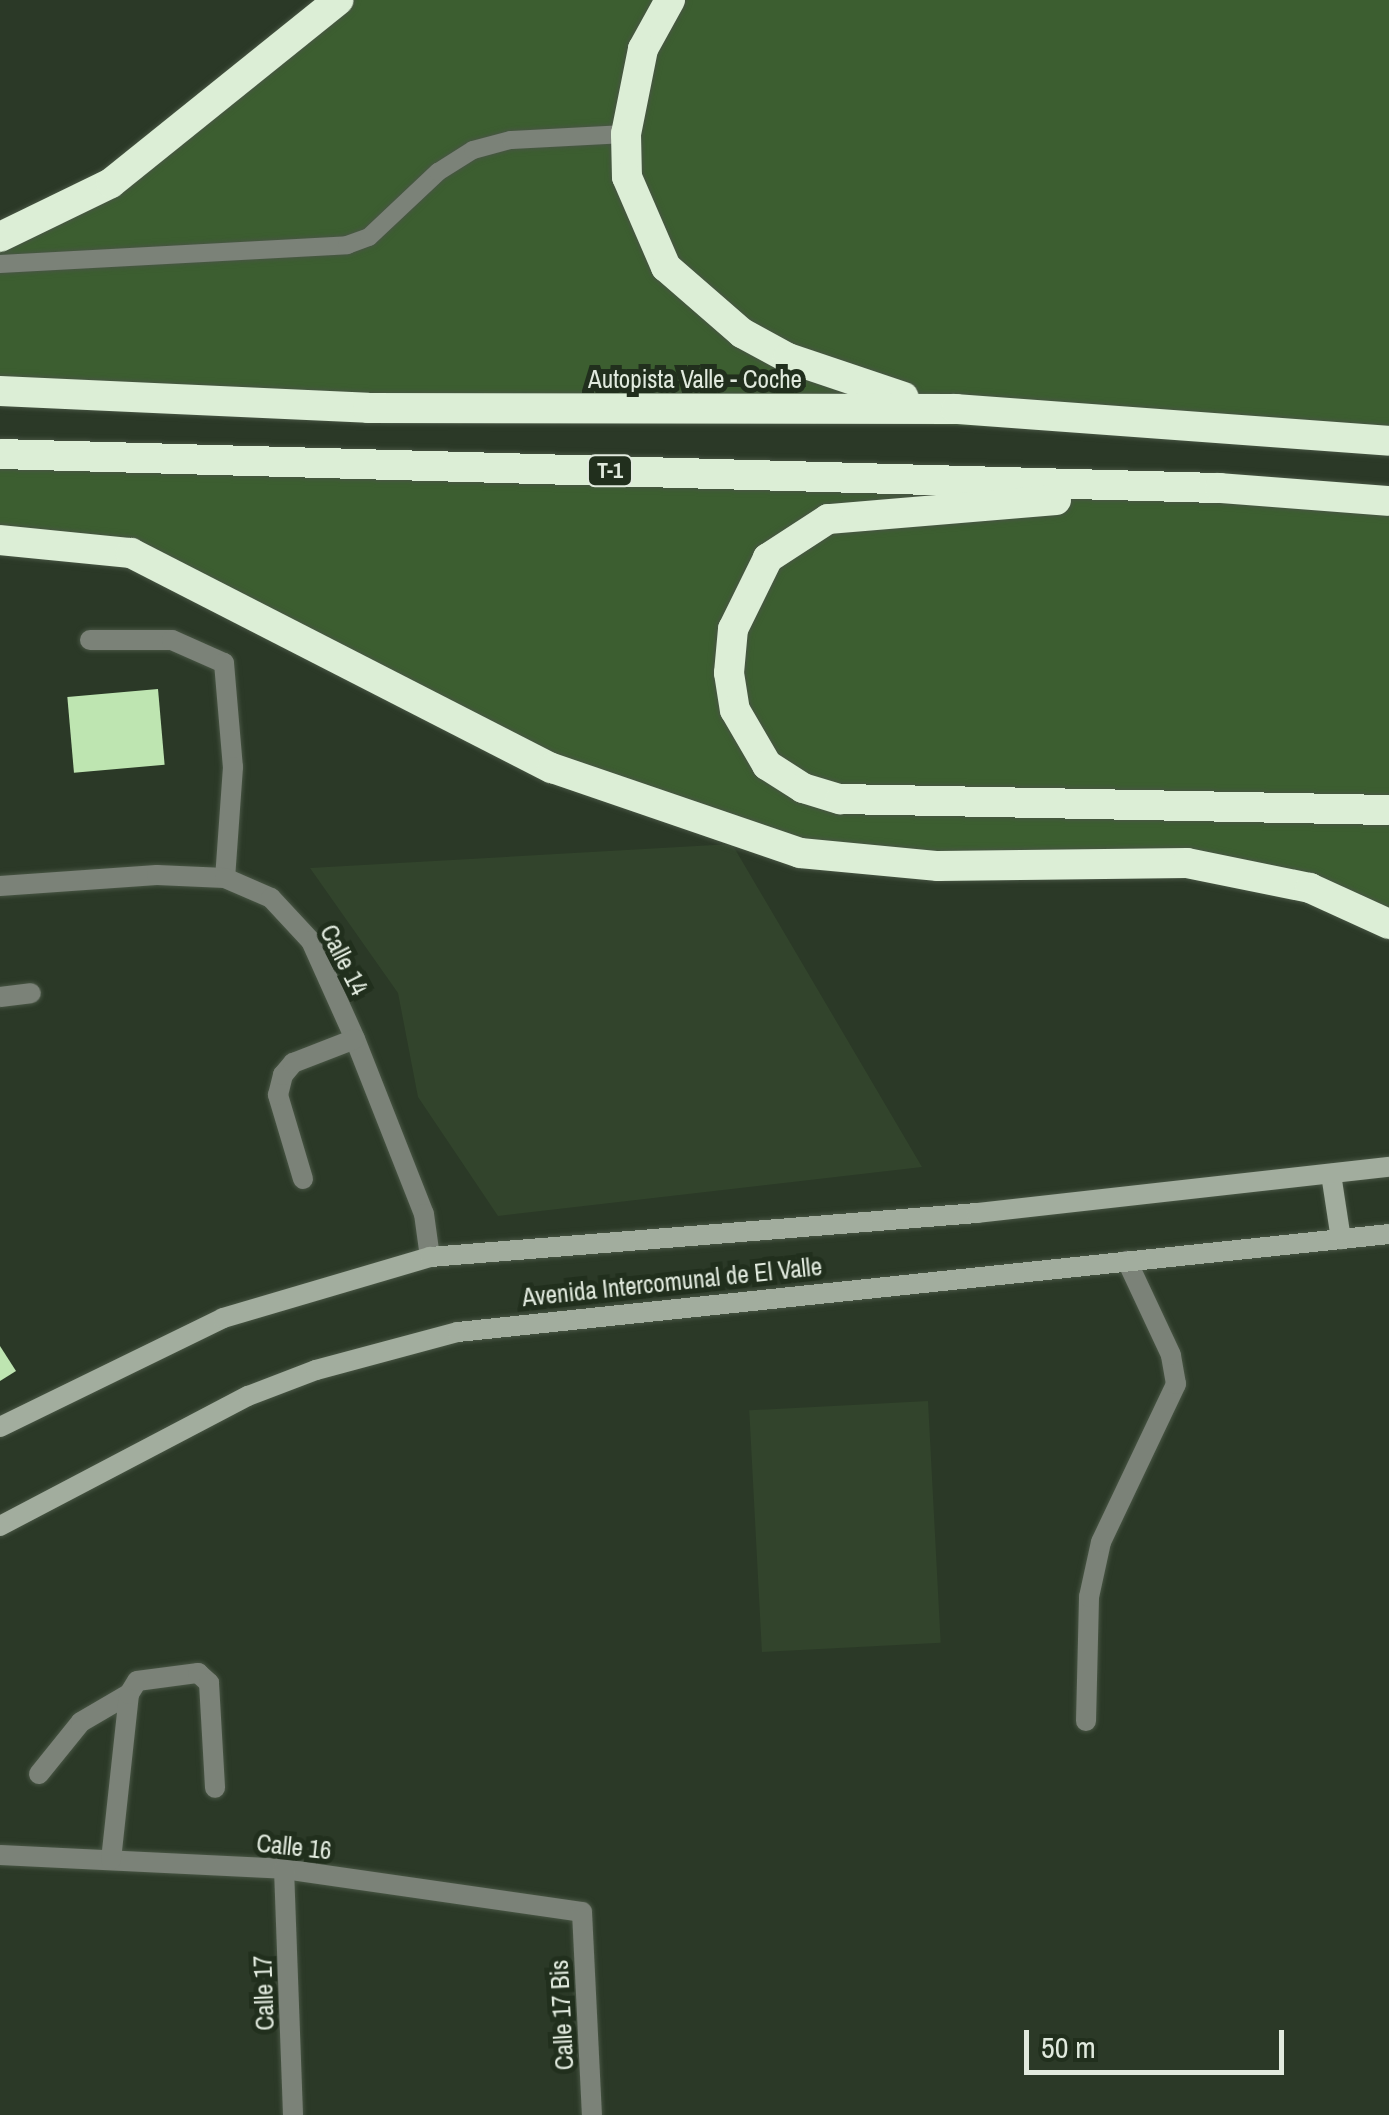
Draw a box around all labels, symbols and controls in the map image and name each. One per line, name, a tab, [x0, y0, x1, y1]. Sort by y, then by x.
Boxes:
street label: Autopista Valle - Coche	[588, 364, 802, 394]
road number: T-1	[585, 454, 635, 488]
street label: Calle 14	[314, 920, 374, 1000]
street label: Avenida Intercomunal de El Valle	[521, 1251, 823, 1313]
street label: Calle 16	[255, 1828, 333, 1866]
street label: Calle 17	[248, 1955, 280, 2031]
street label: Calle 17 Bis	[544, 1959, 580, 2071]
scale bar	[1029, 2010, 1289, 2072]
text: 50 m	[1041, 2027, 1096, 2067]

